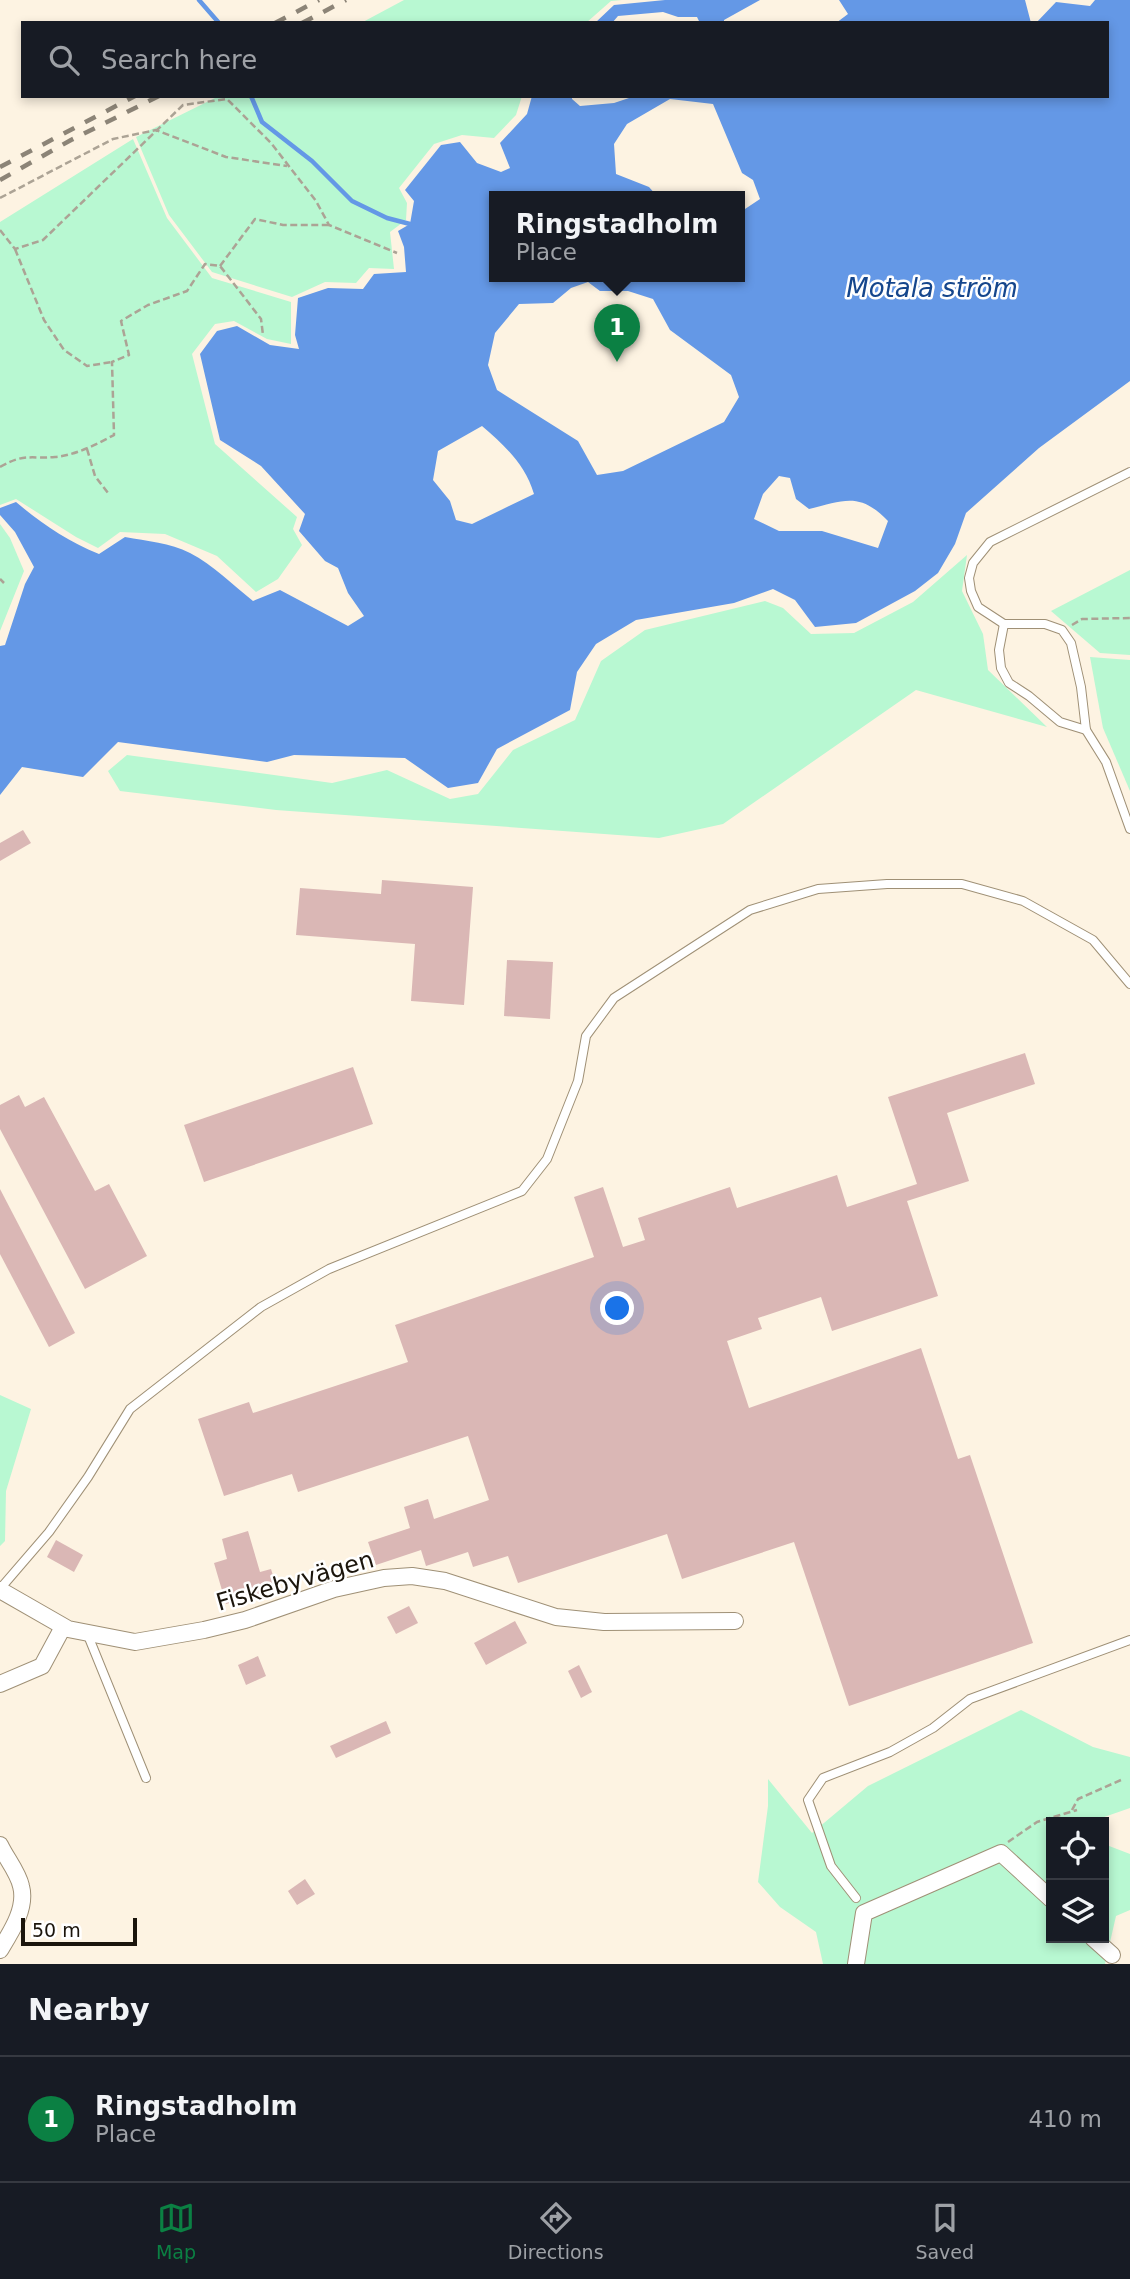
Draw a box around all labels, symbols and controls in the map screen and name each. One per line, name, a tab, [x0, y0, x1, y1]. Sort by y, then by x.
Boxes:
search box	[21, 21, 1109, 98]
icon: search	[45, 41, 83, 79]
text: Search here	[101, 45, 257, 75]
popup	[489, 191, 745, 282]
text: Ringstadholm	[516, 209, 718, 239]
text: Place	[516, 239, 577, 265]
water label: Motala ström	[846, 273, 1018, 303]
pin: 1	[594, 304, 640, 362]
your location	[600, 1291, 634, 1325]
street label: Fiskebyvägen	[213, 1545, 377, 1617]
map controls	[1046, 1817, 1109, 1943]
button: locate	[1046, 1817, 1109, 1880]
button: layers	[1046, 1880, 1109, 1943]
scale bar	[21, 1915, 136, 1947]
text: 50 m	[32, 1919, 81, 1941]
text: Nearby	[28, 1992, 150, 2027]
text: Ringstadholm	[95, 2091, 298, 2121]
text: 1	[43, 2106, 59, 2132]
text: 410 m	[1028, 2106, 1102, 2132]
text: Place	[95, 2121, 156, 2147]
tab: Map	[156, 2199, 196, 2263]
tab: Directions	[508, 2199, 604, 2263]
tab: Saved	[915, 2199, 974, 2263]

